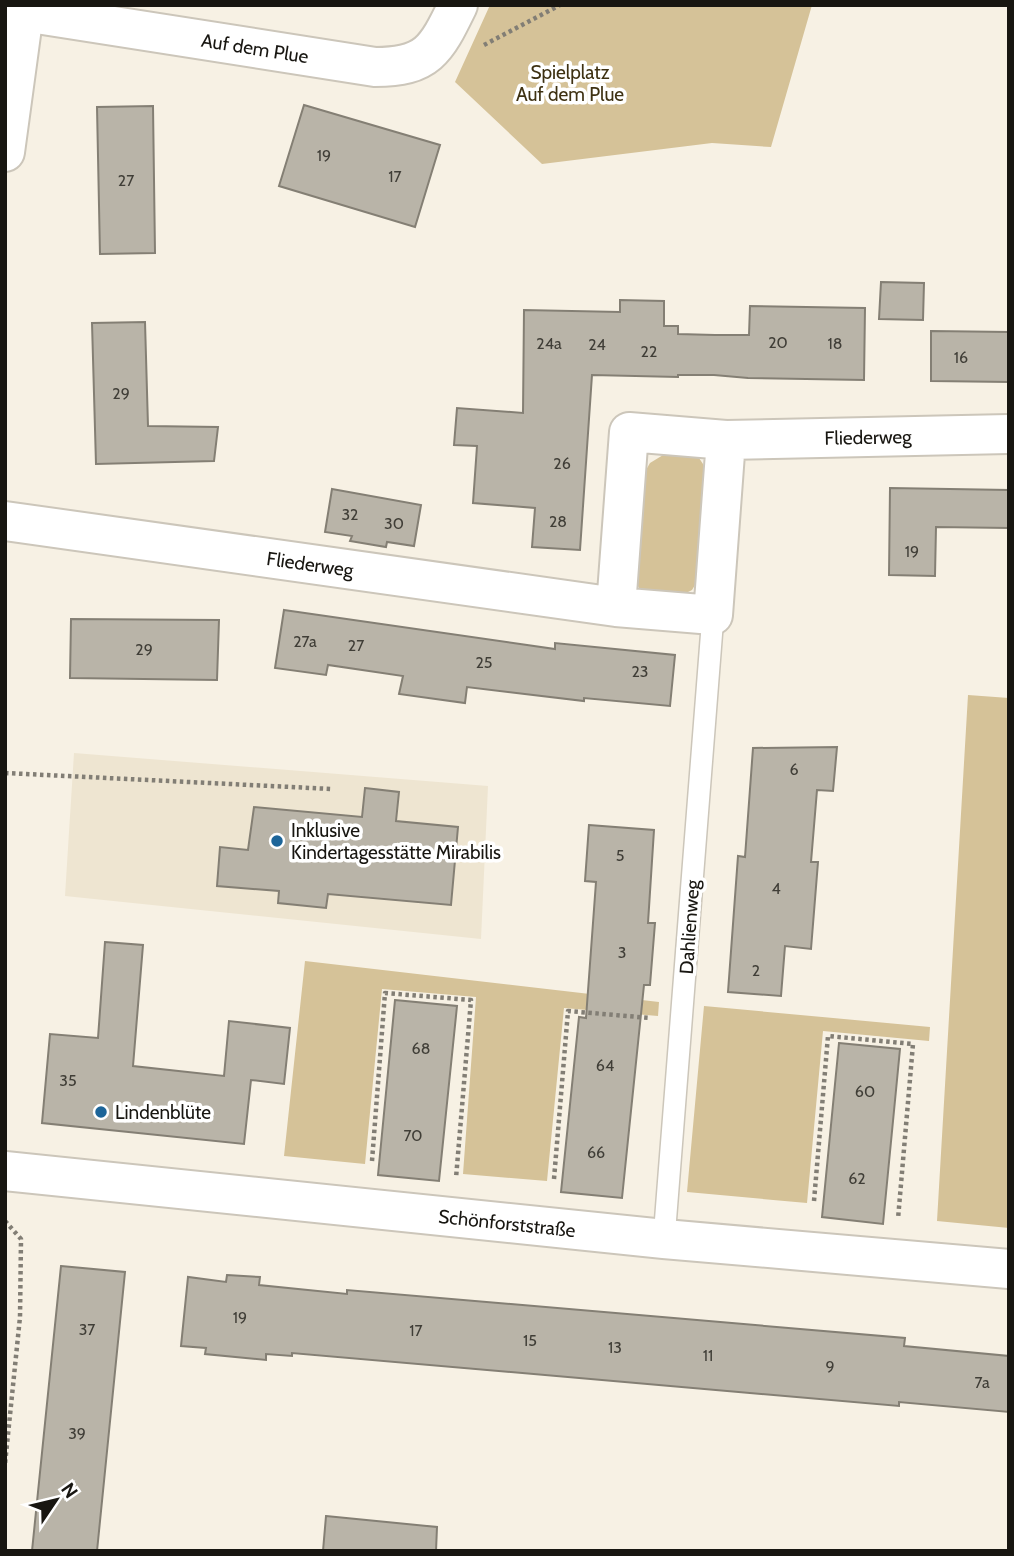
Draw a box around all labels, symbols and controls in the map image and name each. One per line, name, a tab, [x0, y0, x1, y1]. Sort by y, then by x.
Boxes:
street label: Auf dem Plue	[200, 29, 310, 68]
park label: Spielplatz Auf dem Plue	[516, 61, 624, 106]
house number: 19	[317, 146, 331, 165]
house number: 17	[388, 167, 402, 186]
house number: 27	[118, 171, 134, 190]
house number: 20	[768, 333, 788, 352]
house number: 24a	[536, 334, 562, 353]
house number: 18	[828, 334, 842, 353]
house number: 24	[588, 335, 606, 354]
house number: 22	[641, 342, 657, 361]
house number: 16	[954, 348, 968, 367]
house number: 29	[112, 384, 130, 403]
street label: Fliederweg	[824, 425, 912, 450]
house number: 26	[553, 454, 571, 473]
house number: 32	[341, 505, 359, 524]
house number: 28	[549, 512, 567, 531]
house number: 30	[384, 514, 404, 533]
house number: 19	[905, 542, 919, 561]
street label: Fliederweg	[265, 547, 355, 582]
house number: 27a	[293, 632, 317, 651]
house number: 27	[348, 636, 364, 655]
house number: 29	[135, 640, 153, 659]
house number: 25	[475, 653, 493, 672]
house number: 23	[631, 662, 649, 681]
house number: 6	[789, 760, 799, 779]
place label: Inklusive Kindertagesstätte Mirabilis	[291, 819, 501, 864]
marker: Inklusive Kindertagesstätte Mirabilis	[269, 833, 285, 849]
house number: 5	[616, 846, 624, 865]
street label: Dahlienweg	[675, 878, 704, 975]
house number: 4	[771, 879, 781, 898]
house number: 3	[618, 943, 626, 962]
house number: 2	[752, 961, 760, 980]
house number: 68	[412, 1039, 430, 1058]
house number: 64	[596, 1056, 614, 1075]
house number: 35	[59, 1071, 77, 1090]
house number: 60	[855, 1082, 875, 1101]
place label: Lindenblüte	[115, 1101, 211, 1124]
marker: Lindenblüte	[93, 1104, 109, 1120]
house number: 70	[403, 1126, 423, 1145]
house number: 66	[587, 1143, 605, 1162]
house number: 62	[848, 1169, 866, 1188]
street label: Schönforststraße	[437, 1205, 577, 1242]
house number: 19	[233, 1308, 247, 1327]
house number: 37	[79, 1320, 95, 1339]
house number: 17	[409, 1321, 423, 1340]
house number: 15	[523, 1331, 537, 1350]
house number: 13	[608, 1338, 622, 1357]
house number: 11	[703, 1346, 713, 1365]
house number: 9	[825, 1357, 835, 1376]
house number: 7a	[974, 1373, 990, 1392]
house number: 39	[68, 1424, 86, 1443]
north arrow	[21, 1465, 91, 1535]
text: N	[56, 1478, 83, 1503]

